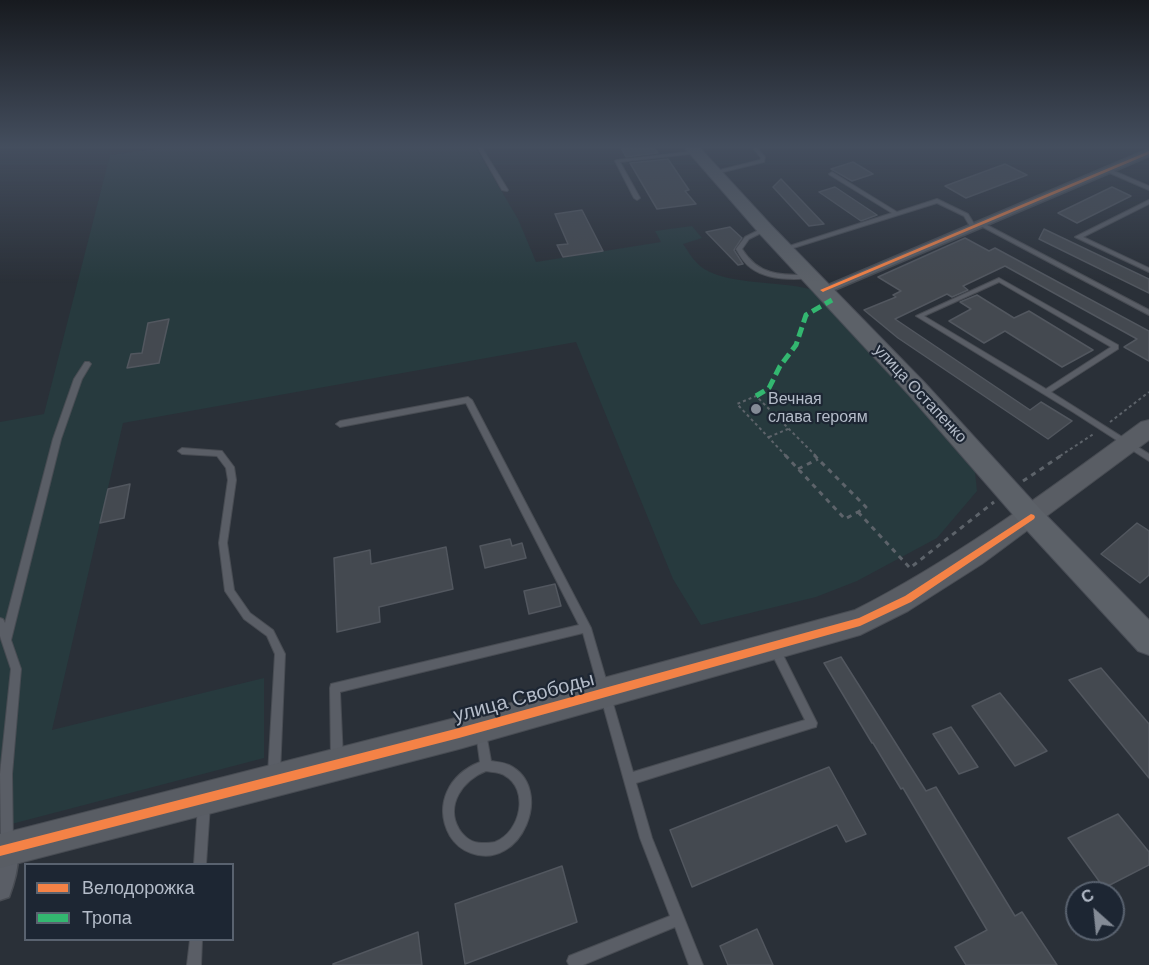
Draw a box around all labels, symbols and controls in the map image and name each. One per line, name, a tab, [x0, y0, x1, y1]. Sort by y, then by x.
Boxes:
street label: улица Остапенко	[870, 341, 970, 447]
place label: Вечная слава героям	[768, 390, 868, 428]
marker: Вечная слава героям	[749, 402, 763, 416]
street label: улица Свободы	[451, 668, 597, 728]
legend	[24, 863, 234, 941]
text: Велодорожка	[82, 878, 194, 898]
north arrow	[1065, 881, 1125, 941]
text: С	[1078, 886, 1097, 906]
text: Тропа	[82, 908, 132, 928]

